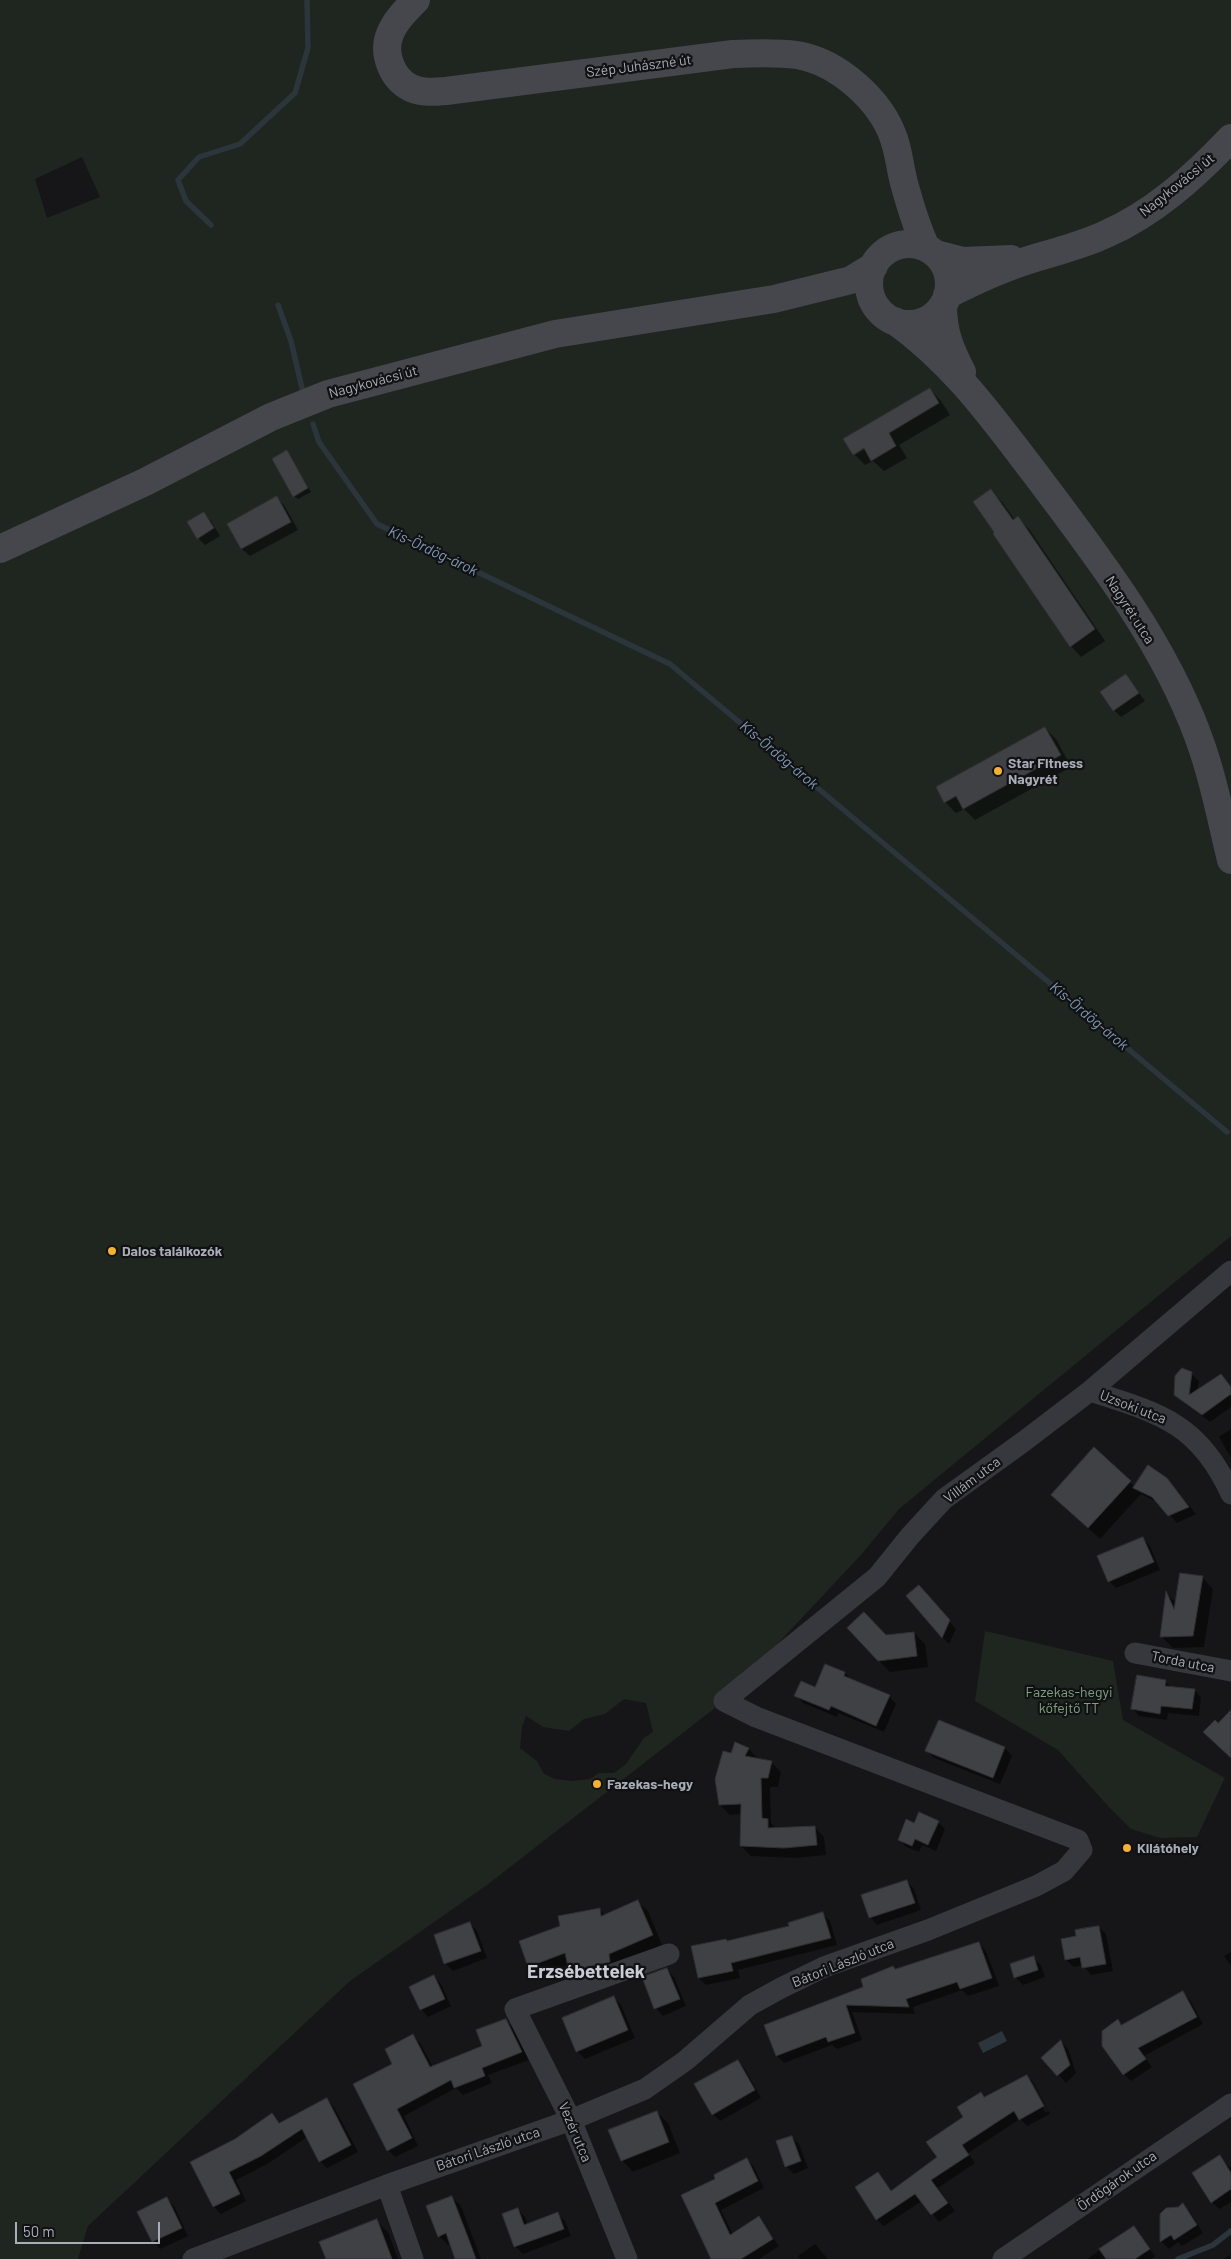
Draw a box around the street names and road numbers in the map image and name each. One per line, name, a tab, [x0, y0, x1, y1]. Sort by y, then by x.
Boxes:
street label: Szép Juhászné út	[585, 51, 693, 81]
street label: Nagykovácsi út	[1136, 150, 1218, 220]
street label: Nagykovácsi út	[327, 362, 419, 402]
street label: Nagyrét utca	[1102, 573, 1158, 647]
street label: Uzsoki utca	[1097, 1387, 1169, 1427]
street label: Villám utca	[940, 1453, 1004, 1507]
street label: Torda utca	[1150, 1648, 1216, 1676]
street label: Bátori László utca	[790, 1935, 896, 1991]
street label: Vezér utca	[555, 2100, 595, 2164]
street label: Bátori László utca	[434, 2123, 542, 2175]
street label: Ördögárok utca	[1074, 2148, 1160, 2214]

